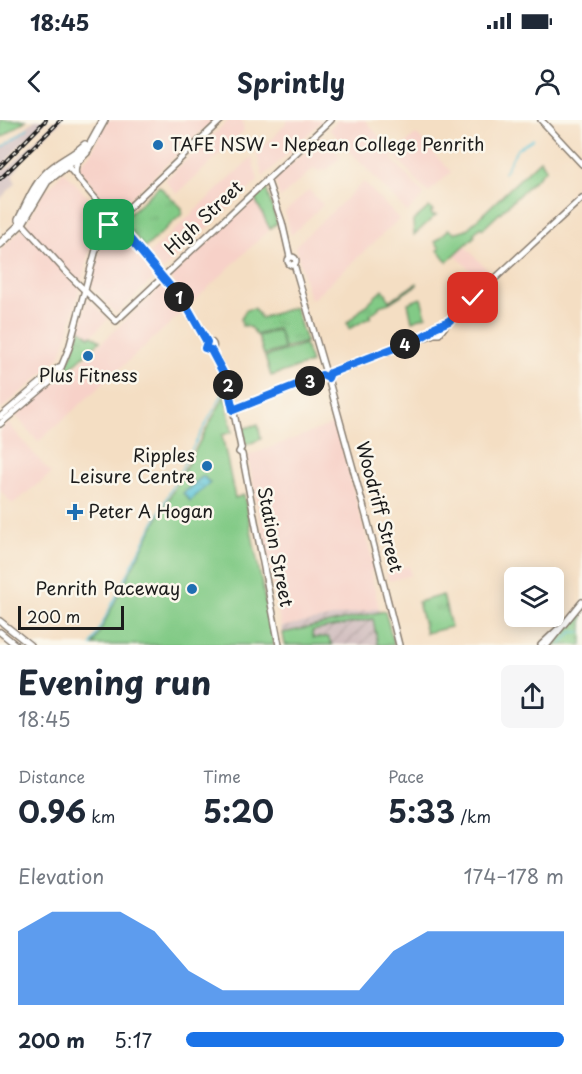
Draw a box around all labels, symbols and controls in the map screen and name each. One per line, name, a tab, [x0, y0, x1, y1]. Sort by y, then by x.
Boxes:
text: 18:45	[30, 5, 90, 38]
text: Sprintly	[237, 61, 345, 102]
icon: back	[18, 65, 51, 98]
icon: person	[531, 65, 564, 98]
place label: TAFE NSW - Nepean College Penrith	[170, 130, 484, 157]
marker: TAFE NSW - Nepean College Penrith	[151, 138, 165, 152]
street label: High Street	[158, 173, 248, 260]
pin	[83, 199, 134, 250]
icon: arrive	[92, 208, 125, 241]
pin	[447, 272, 498, 323]
icon: check	[456, 281, 489, 314]
pin: 1	[164, 282, 194, 312]
text: 1	[175, 285, 183, 309]
pin: 4	[390, 329, 420, 359]
text: 4	[400, 332, 410, 356]
marker: Plus Fitness	[81, 349, 95, 363]
place label: Plus Fitness	[39, 361, 137, 388]
pin: 3	[295, 366, 325, 396]
text: 3	[305, 369, 315, 393]
pin: 2	[213, 370, 243, 400]
text: 2	[222, 373, 234, 397]
street label: Woodriff Street	[350, 438, 411, 575]
place label: Ripples Leisure Centre	[70, 441, 195, 489]
marker: Ripples Leisure Centre	[200, 459, 214, 473]
street label: Station Street	[252, 484, 301, 609]
place label: Peter A Hogan	[88, 497, 213, 524]
marker: Peter A Hogan	[66, 503, 84, 521]
map controls	[504, 567, 564, 627]
button: layers	[504, 567, 564, 627]
place label: Penrith Paceway	[36, 574, 180, 601]
marker: Penrith Paceway	[185, 582, 199, 596]
scale bar	[18, 603, 124, 630]
text: 200 m	[27, 604, 80, 628]
text: Evening run	[18, 656, 211, 706]
button: share	[501, 665, 564, 728]
text: 18:45	[18, 704, 71, 734]
text: Distance	[18, 764, 85, 788]
text: Time	[203, 764, 241, 788]
text: Pace	[388, 764, 424, 788]
text: 0.96	[18, 788, 86, 833]
text: 5:20	[203, 788, 274, 833]
text: 5:33	[388, 788, 455, 833]
text: km	[86, 804, 115, 828]
text: /km	[455, 804, 491, 828]
text: Elevation	[18, 861, 104, 891]
text: 174–178 m	[464, 861, 564, 891]
text: 200 m	[18, 1025, 85, 1055]
text: 5:17	[114, 1025, 152, 1055]

